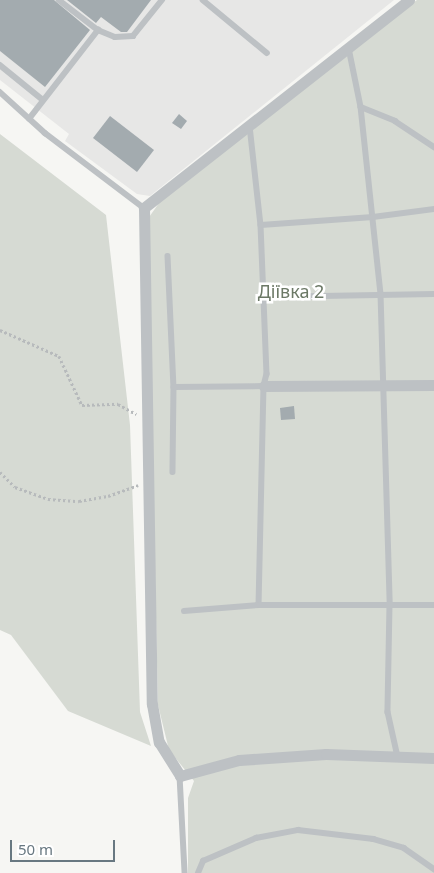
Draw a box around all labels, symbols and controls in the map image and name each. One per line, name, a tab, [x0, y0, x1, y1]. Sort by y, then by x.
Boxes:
park label: Діївка 2	[258, 280, 324, 302]
scale bar	[12, 830, 118, 862]
text: 50 m	[18, 839, 53, 859]

